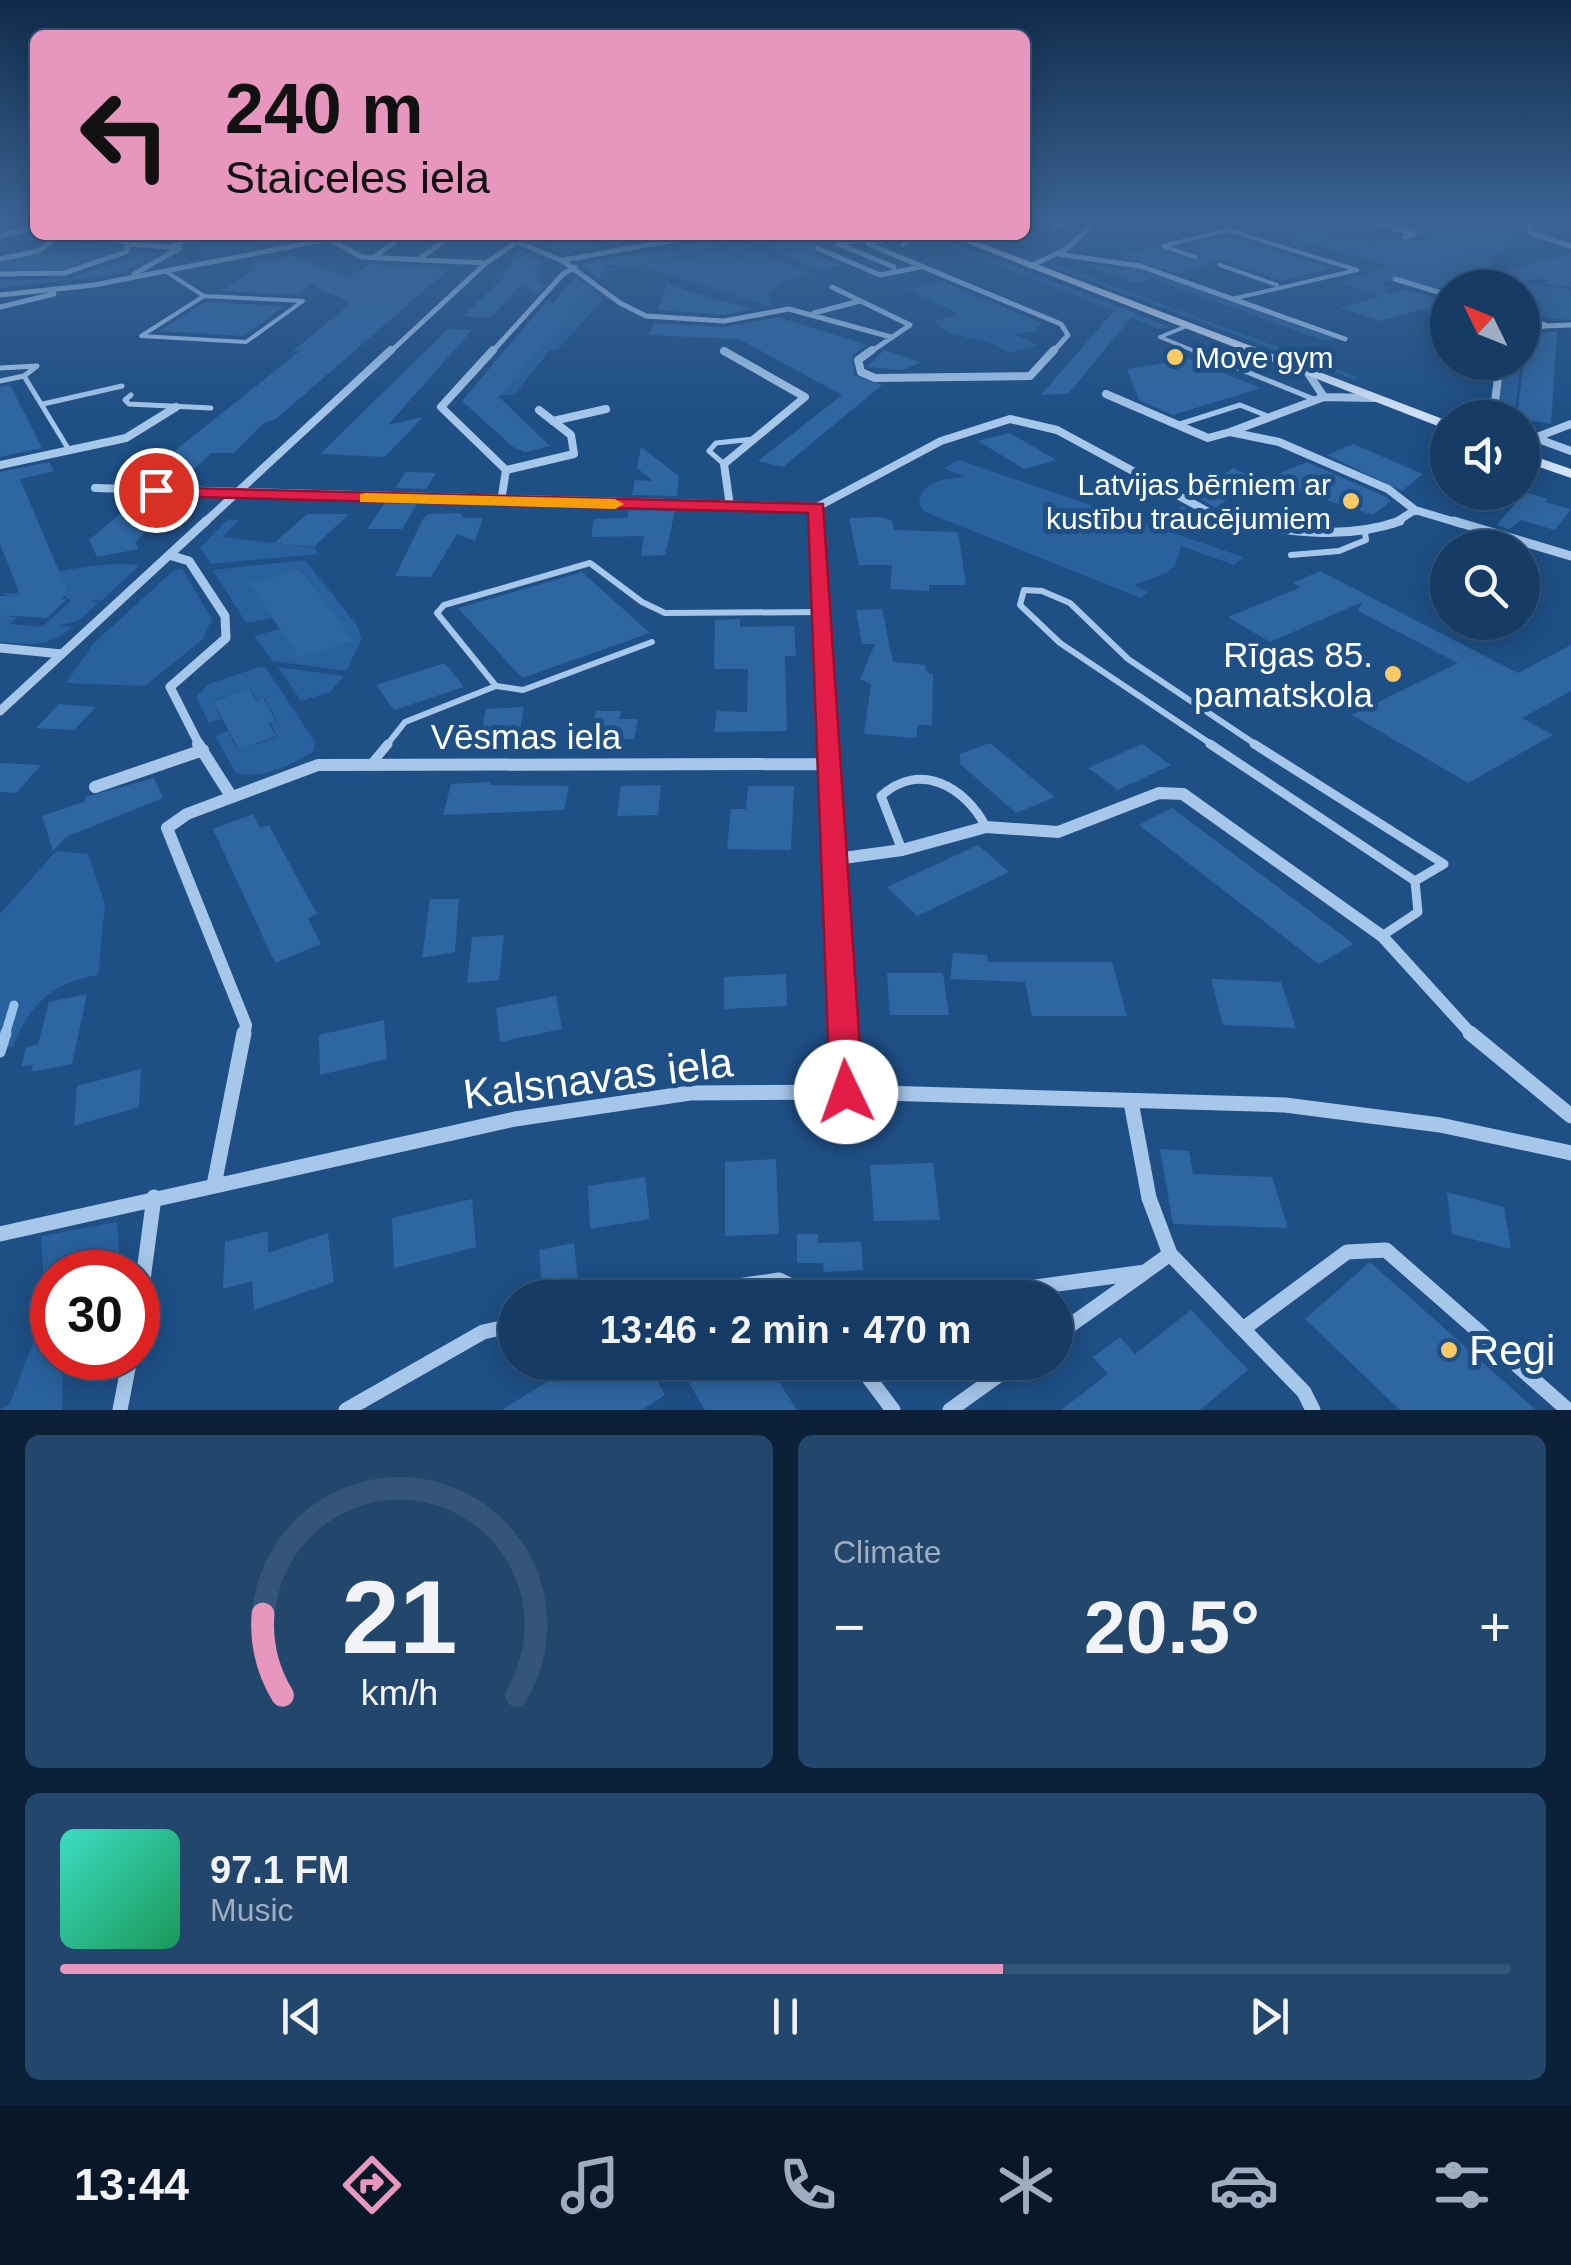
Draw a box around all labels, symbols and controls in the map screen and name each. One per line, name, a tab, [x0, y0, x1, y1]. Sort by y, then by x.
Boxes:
icon: left	[60, 70, 190, 200]
text: 240 m	[225, 70, 423, 148]
text: Staiceles iela	[225, 152, 490, 203]
north arrow	[1430, 270, 1540, 380]
map controls	[1430, 270, 1540, 640]
place label: Move gym	[1195, 341, 1333, 374]
marker: Move gym	[1164, 346, 1186, 368]
button: sound	[1430, 400, 1540, 510]
pin	[114, 448, 199, 533]
icon: arrive	[129, 463, 184, 518]
place label: Latvijas bērniem ar kustību traucējumiem	[1046, 468, 1331, 535]
marker: Latvijas bērniem ar kustību traucējumiem	[1340, 490, 1362, 512]
button: search	[1430, 530, 1540, 640]
place label: Rīgas 85. pamatskola	[1194, 635, 1374, 714]
marker: Rīgas 85. pamatskola	[1382, 663, 1404, 685]
street label: Vēsmas iela	[431, 717, 622, 756]
street label: Kalsnavas iela	[461, 1038, 736, 1118]
position arrow	[794, 1040, 898, 1144]
speed limit sign: 30	[30, 1250, 160, 1380]
text: 13:46 · 2 min · 470 m	[600, 1309, 971, 1351]
place label: Regi	[1469, 1327, 1555, 1374]
marker: Regi	[1438, 1339, 1460, 1361]
text: Climate	[833, 1534, 941, 1570]
text: 21	[341, 1559, 457, 1675]
text: 20.5°	[1084, 1585, 1260, 1669]
text: −	[833, 1596, 865, 1658]
text: +	[1479, 1596, 1511, 1658]
text: km/h	[360, 1673, 438, 1713]
text: 97.1 FM	[210, 1849, 349, 1891]
text: Music	[210, 1892, 294, 1928]
icon: previous	[274, 1989, 329, 2044]
icon: pause	[758, 1989, 813, 2044]
icon: next	[1242, 1989, 1297, 2044]
icon: directions	[337, 2150, 407, 2220]
icon: music	[555, 2150, 625, 2220]
icon: phone	[773, 2150, 843, 2220]
icon: climate	[991, 2150, 1061, 2220]
icon: car	[1209, 2150, 1279, 2220]
icon: filters	[1427, 2150, 1497, 2220]
text: 13:44	[74, 2159, 189, 2210]

